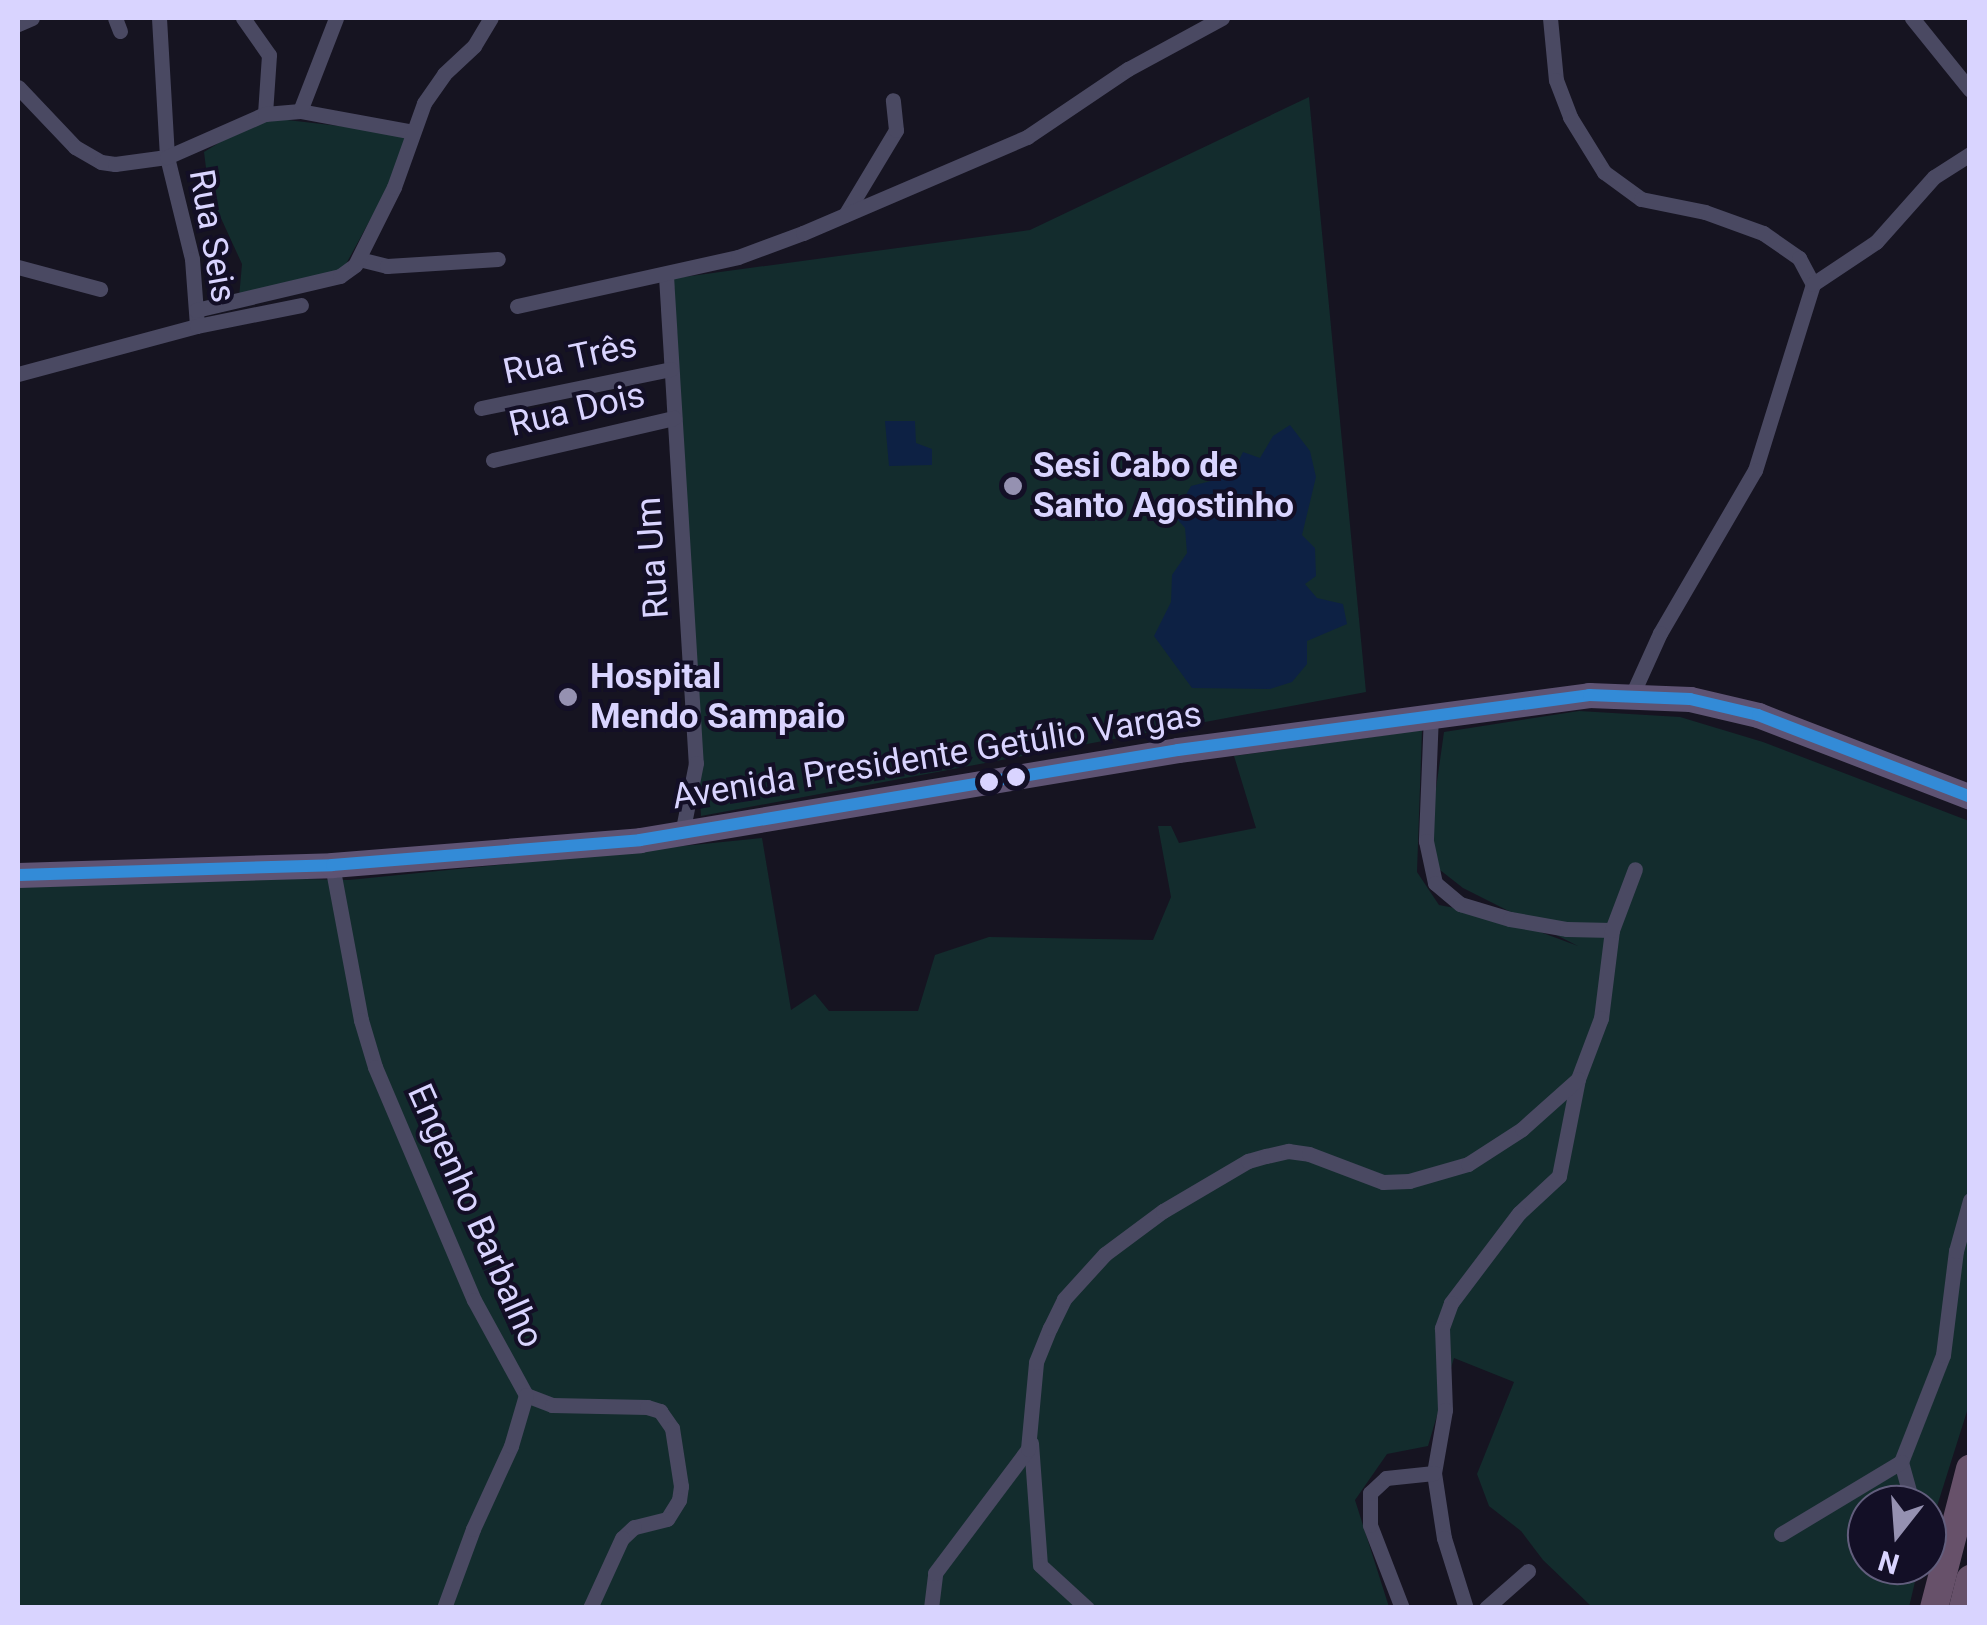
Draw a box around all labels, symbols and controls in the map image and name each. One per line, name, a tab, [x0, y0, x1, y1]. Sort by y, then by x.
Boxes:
street label: Rua Seis	[180, 166, 244, 306]
street label: Rua Três	[499, 324, 641, 394]
street label: Rua Dois	[505, 374, 649, 446]
place label: Sesi Cabo de Santo Agostinho	[1033, 445, 1294, 527]
marker: Sesi Cabo de Santo Agostinho	[1002, 475, 1024, 497]
street label: Rua Um	[628, 496, 678, 620]
place label: Hospital Mendo Sampaio	[590, 656, 845, 738]
marker: Hospital Mendo Sampaio	[555, 684, 581, 710]
street label: Avenida Presidente Getúlio Vargas	[669, 693, 1205, 819]
unlabelled marker	[1006, 767, 1026, 787]
unlabelled marker	[979, 772, 999, 792]
street label: Engenho Barbalho	[398, 1078, 552, 1354]
north arrow	[1847, 1485, 1947, 1585]
text: N	[1874, 1544, 1903, 1581]

